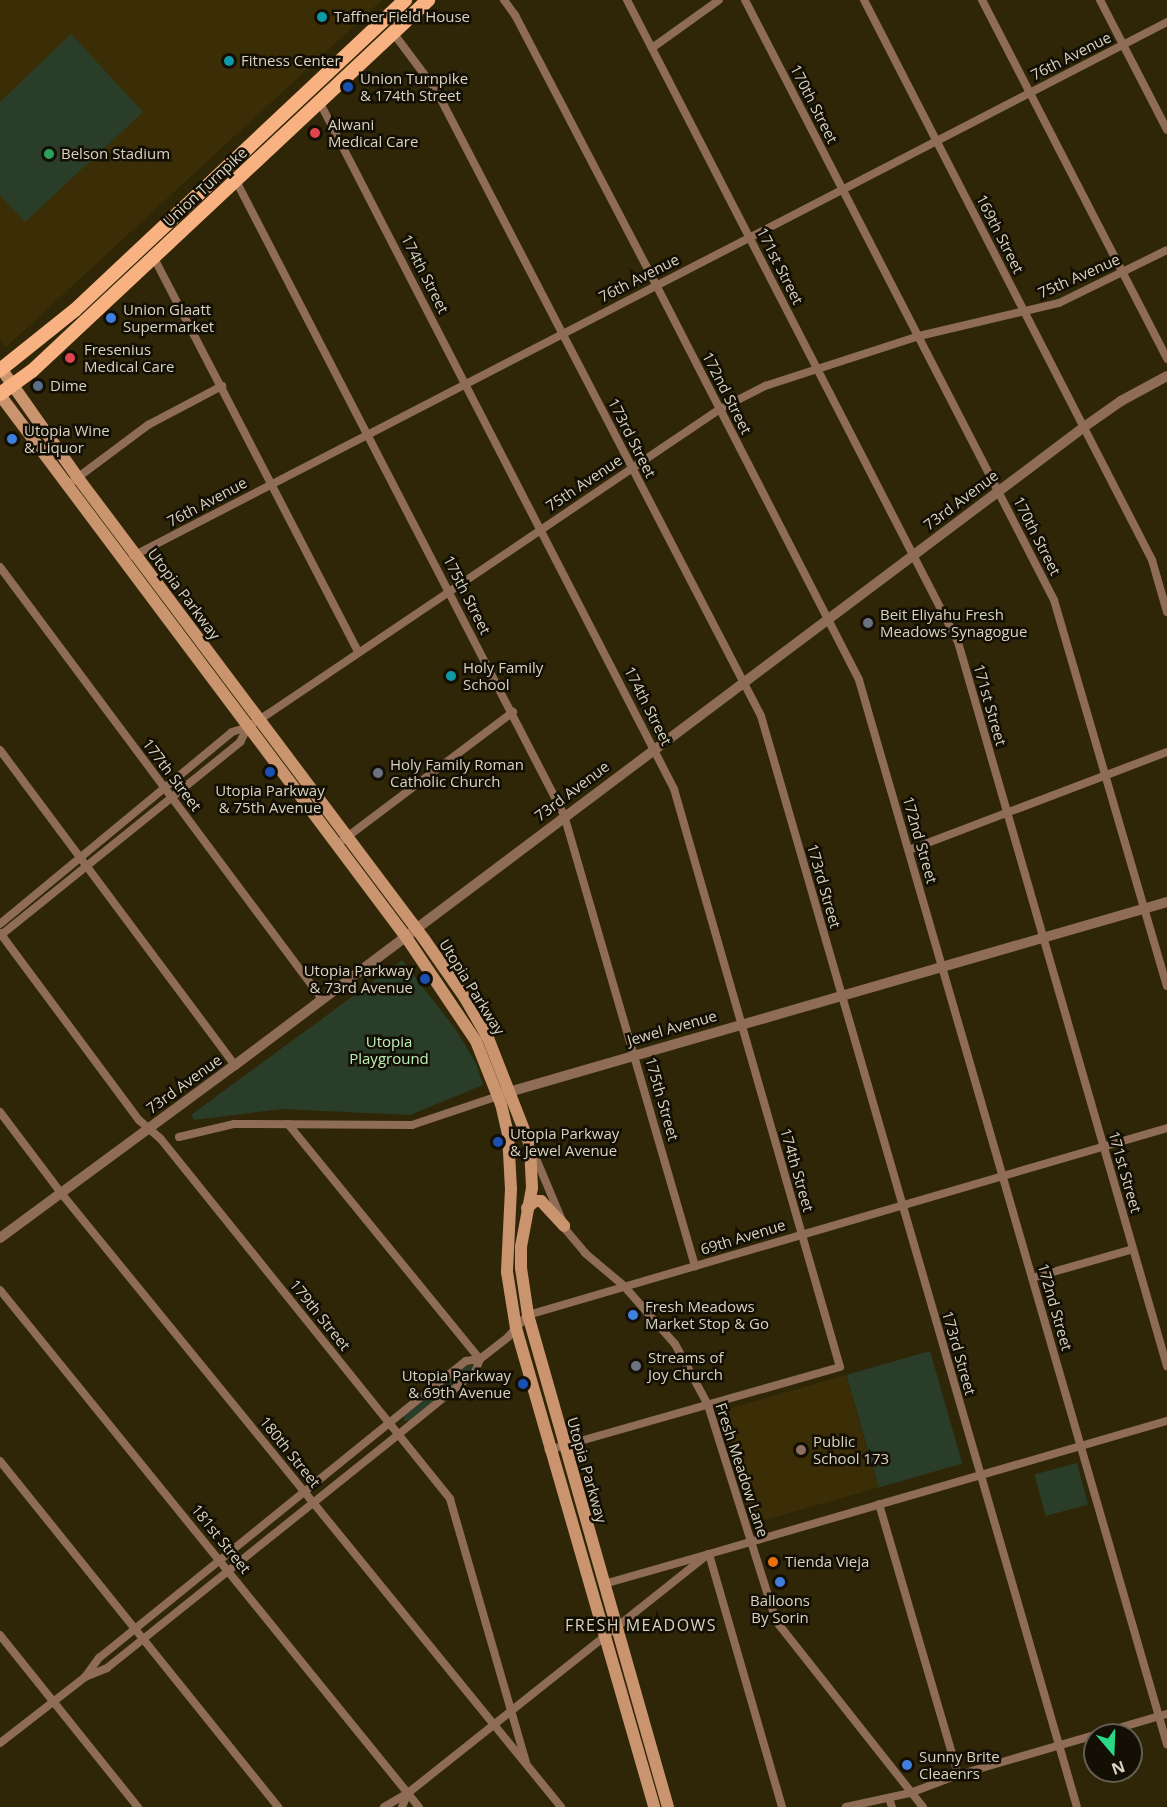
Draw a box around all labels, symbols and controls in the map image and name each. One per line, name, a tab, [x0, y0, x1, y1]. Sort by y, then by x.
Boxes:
place label: Taffner Field House	[334, 8, 470, 26]
marker: Taffner Field House	[315, 10, 329, 24]
street label: 76th Avenue	[1028, 28, 1114, 84]
place label: Fitness Center	[241, 52, 341, 70]
marker: Fitness Center	[222, 54, 236, 68]
street label: 170th Street	[786, 62, 842, 146]
place label: Union Turnpike & 174th Street	[360, 69, 468, 104]
marker: Union Turnpike & 174th Street	[341, 80, 355, 94]
place label: Alwani Medical Care	[328, 115, 418, 150]
marker: Alwani Medical Care	[306, 124, 324, 142]
street label: Union Turnpike	[159, 144, 251, 230]
place label: Belson Stadium	[61, 145, 170, 163]
marker: Belson Stadium	[42, 147, 56, 161]
street label: 169th Street	[972, 192, 1028, 276]
street label: 171st Street	[753, 224, 807, 308]
street label: 174th Street	[397, 232, 453, 316]
street label: 76th Avenue	[596, 250, 682, 306]
street label: 75th Avenue	[1035, 250, 1123, 302]
place label: Union Glaatt Supermarket	[123, 300, 214, 335]
marker: Union Glaatt Supermarket	[104, 311, 118, 325]
place label: Fresenius Medical Care	[84, 340, 174, 375]
marker: Fresenius Medical Care	[61, 349, 79, 367]
street label: 172nd Street	[699, 349, 755, 437]
place label: Dime	[50, 377, 87, 395]
marker: Dime	[31, 379, 45, 393]
street label: 173rd Street	[604, 395, 660, 481]
place label: Utopia Wine & Liquor	[24, 421, 110, 456]
marker: Utopia Wine & Liquor	[5, 432, 19, 446]
street label: 75th Avenue	[543, 451, 625, 515]
street label: 73rd Avenue	[920, 466, 1002, 534]
street label: 76th Avenue	[164, 473, 250, 531]
street label: 170th Street	[1009, 494, 1065, 578]
street label: Utopia Parkway	[144, 545, 224, 643]
street label: 175th Street	[439, 553, 495, 637]
place label: Beit Eliyahu Fresh Meadows Synagogue	[880, 605, 1027, 640]
marker: Beit Eliyahu Fresh Meadows Synagogue	[861, 616, 875, 630]
place label: Holy Family School	[463, 658, 543, 693]
street label: 171st Street	[970, 662, 1010, 748]
street label: 174th Street	[620, 664, 676, 748]
marker: Holy Family School	[444, 669, 458, 683]
street label: 177th Street	[139, 735, 205, 815]
place label: Holy Family Roman Catholic Church	[390, 755, 524, 790]
street label: 73rd Avenue	[531, 757, 613, 825]
marker: Utopia Parkway & 75th Avenue	[263, 765, 277, 779]
marker: Holy Family Roman Catholic Church	[371, 766, 385, 780]
place label: Utopia Parkway & 75th Avenue	[215, 781, 325, 816]
street label: 172nd Street	[899, 794, 941, 886]
street label: 173rd Street	[803, 842, 845, 930]
street label: Utopia Parkway	[435, 936, 509, 1038]
place label: Utopia Parkway & 73rd Avenue	[304, 961, 413, 996]
marker: Utopia Parkway & 73rd Avenue	[418, 972, 432, 986]
street label: Jewel Avenue	[625, 1007, 719, 1049]
park label: Utopia Playground	[349, 1032, 429, 1067]
street label: 73rd Avenue	[143, 1051, 225, 1117]
street label: 175th Street	[641, 1055, 683, 1143]
place label: Utopia Parkway & Jewel Avenue	[510, 1124, 619, 1159]
street label: 174th Street	[776, 1126, 818, 1214]
street label: 171st Street	[1105, 1129, 1145, 1215]
marker: Utopia Parkway & Jewel Avenue	[491, 1135, 505, 1149]
street label: 69th Avenue	[698, 1216, 788, 1258]
street label: 172nd Street	[1034, 1261, 1076, 1353]
street label: 179th Street	[286, 1276, 354, 1354]
place label: Fresh Meadows Market Stop & Go	[645, 1297, 769, 1332]
marker: Fresh Meadows Market Stop & Go	[626, 1308, 640, 1322]
street label: 173rd Street	[938, 1309, 980, 1397]
place label: Streams of Joy Church	[648, 1348, 723, 1383]
marker: Streams of Joy Church	[629, 1359, 643, 1373]
place label: Utopia Parkway & 69th Avenue	[402, 1366, 511, 1401]
marker: Utopia Parkway & 69th Avenue	[516, 1377, 530, 1391]
street label: Fresh Meadow Lane	[712, 1401, 772, 1539]
street label: 180th Street	[256, 1413, 324, 1491]
street label: Utopia Parkway	[563, 1415, 611, 1525]
place label: Public School 173	[813, 1432, 889, 1467]
marker: Public School 173	[794, 1443, 808, 1457]
street label: 181st Street	[188, 1501, 254, 1577]
place label: Tienda Vieja	[785, 1553, 869, 1571]
marker: Tienda Vieja	[766, 1555, 780, 1569]
marker: Balloons By Sorin	[773, 1575, 787, 1589]
place label: Balloons By Sorin	[750, 1591, 810, 1626]
district label: FRESH MEADOWS	[565, 1615, 717, 1635]
north arrow	[1083, 1723, 1143, 1783]
place label: Sunny Brite Cleaenrs	[919, 1747, 1000, 1782]
text: N	[1108, 1756, 1128, 1781]
marker: Sunny Brite Cleaenrs	[900, 1758, 914, 1772]

